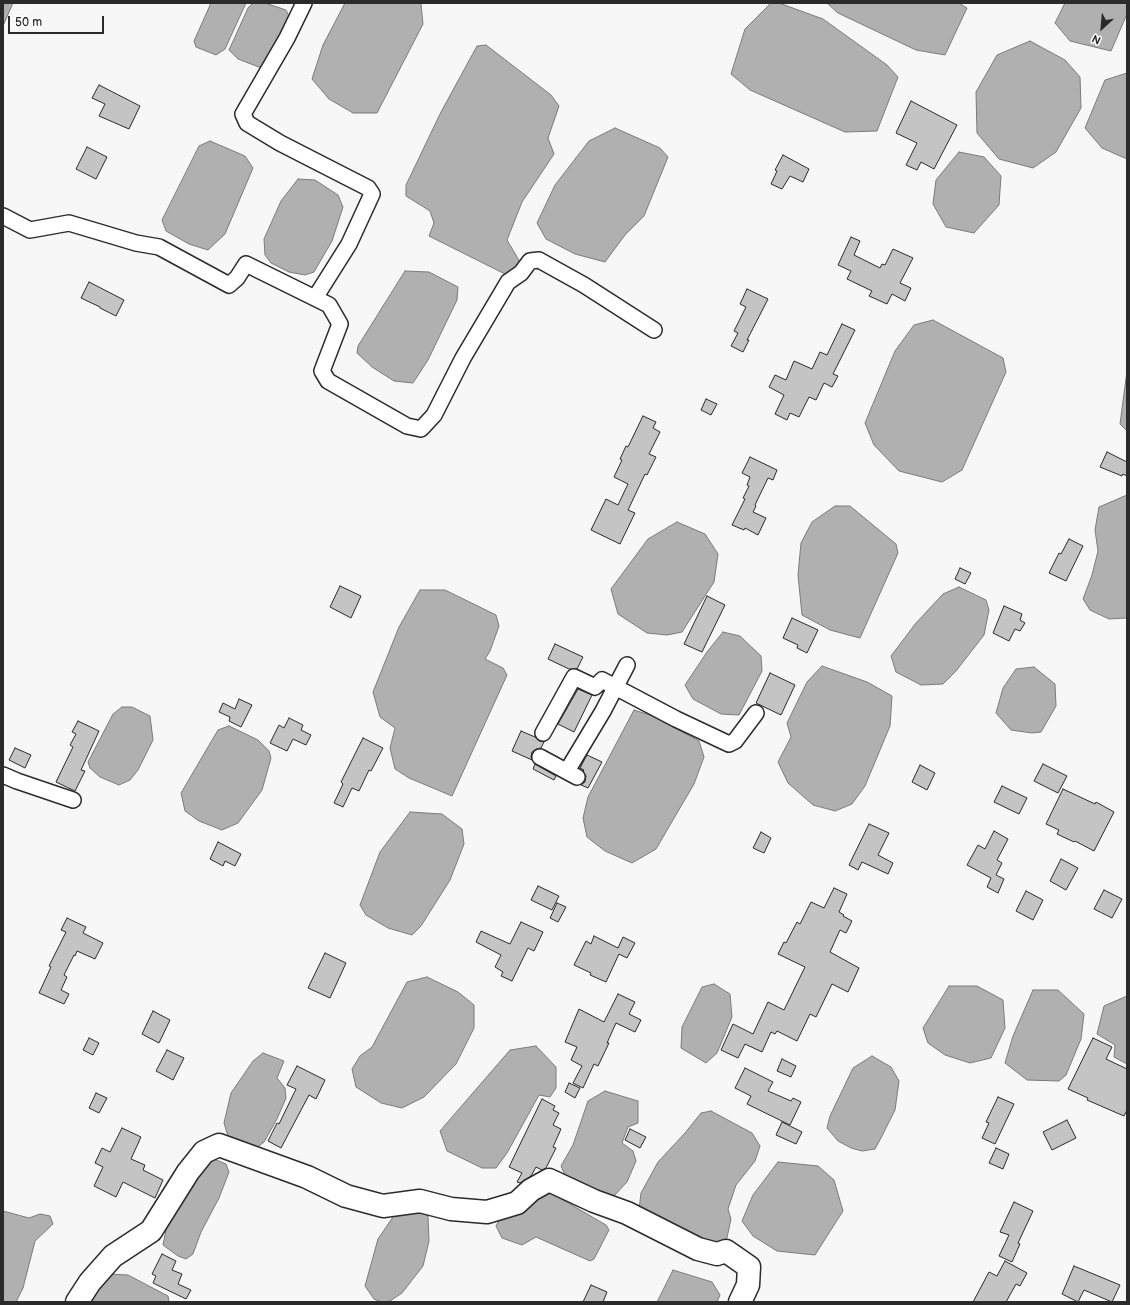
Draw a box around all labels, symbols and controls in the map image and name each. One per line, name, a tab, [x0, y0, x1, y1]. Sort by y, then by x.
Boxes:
scale bar	[10, 8, 106, 34]
north arrow	[1082, 8, 1122, 48]
text: 50 m	[15, 15, 42, 30]
text: N	[1090, 32, 1103, 47]

